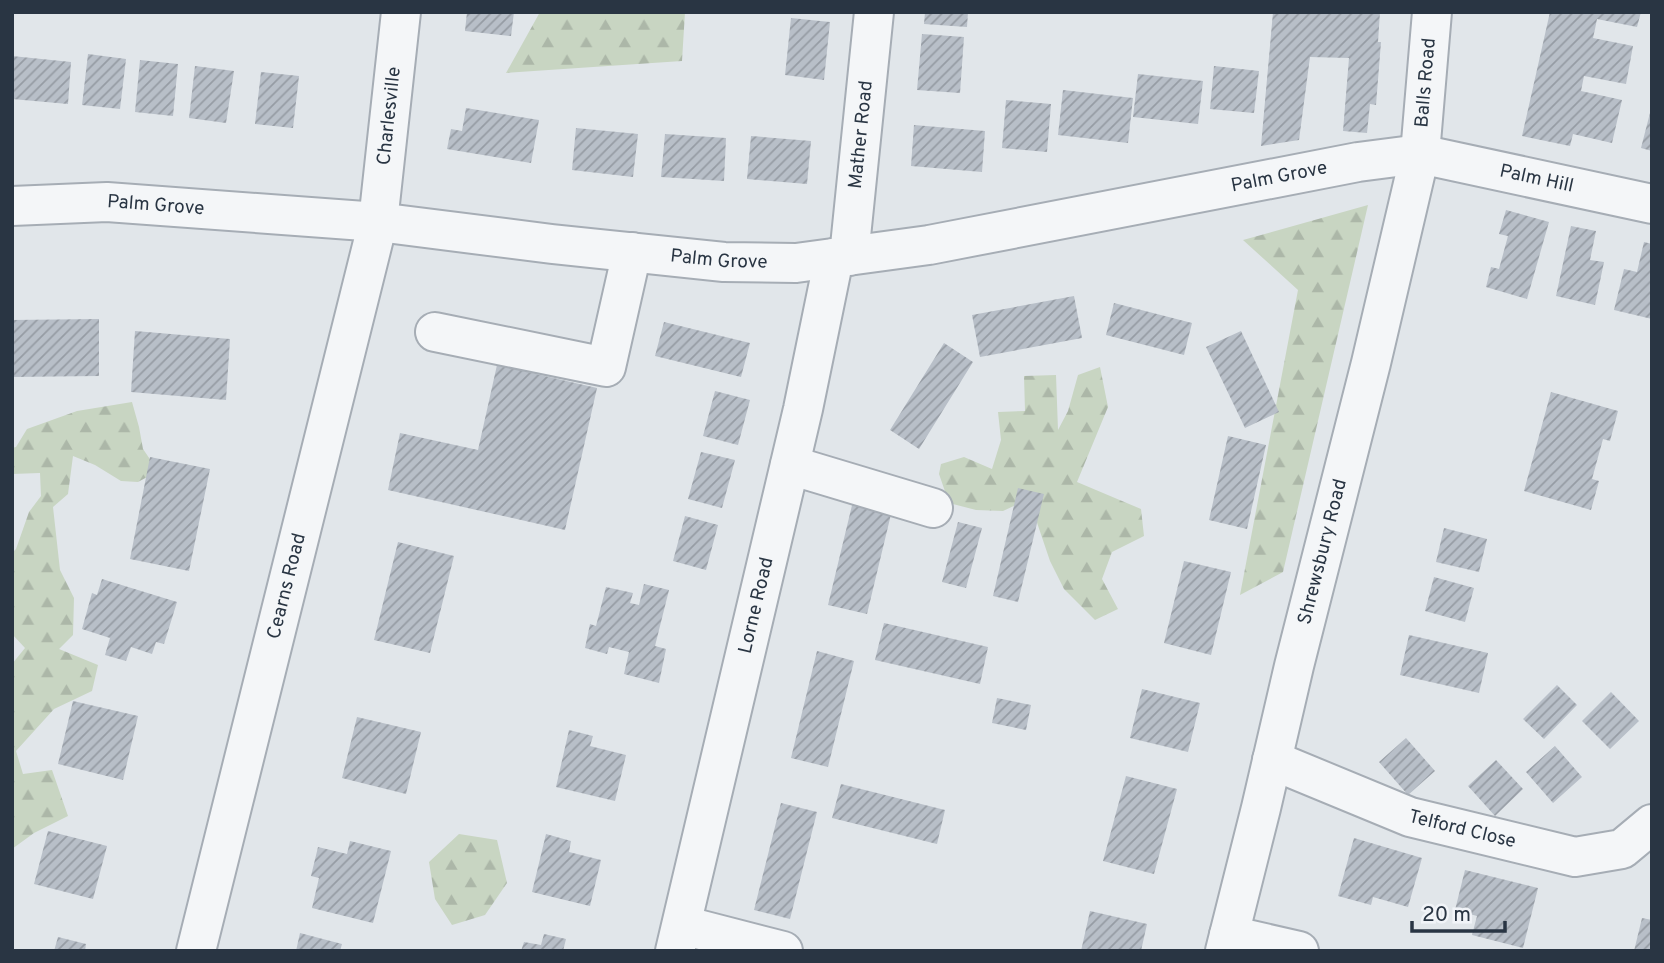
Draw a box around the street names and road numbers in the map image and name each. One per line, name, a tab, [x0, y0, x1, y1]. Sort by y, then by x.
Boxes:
street label: Balls Road	[1410, 37, 1442, 129]
street label: Charlesville	[372, 65, 407, 167]
street label: Mather Road	[844, 79, 879, 190]
street label: Palm Grove	[1229, 156, 1329, 198]
street label: Palm Hill	[1497, 159, 1576, 199]
street label: Palm Grove	[106, 190, 205, 221]
street label: Palm Grove	[669, 244, 768, 275]
street label: Shrewsbury Road	[1293, 477, 1353, 627]
street label: Cearns Road	[262, 531, 312, 642]
street label: Lorne Road	[734, 555, 780, 656]
street label: Telford Close	[1406, 805, 1518, 854]

